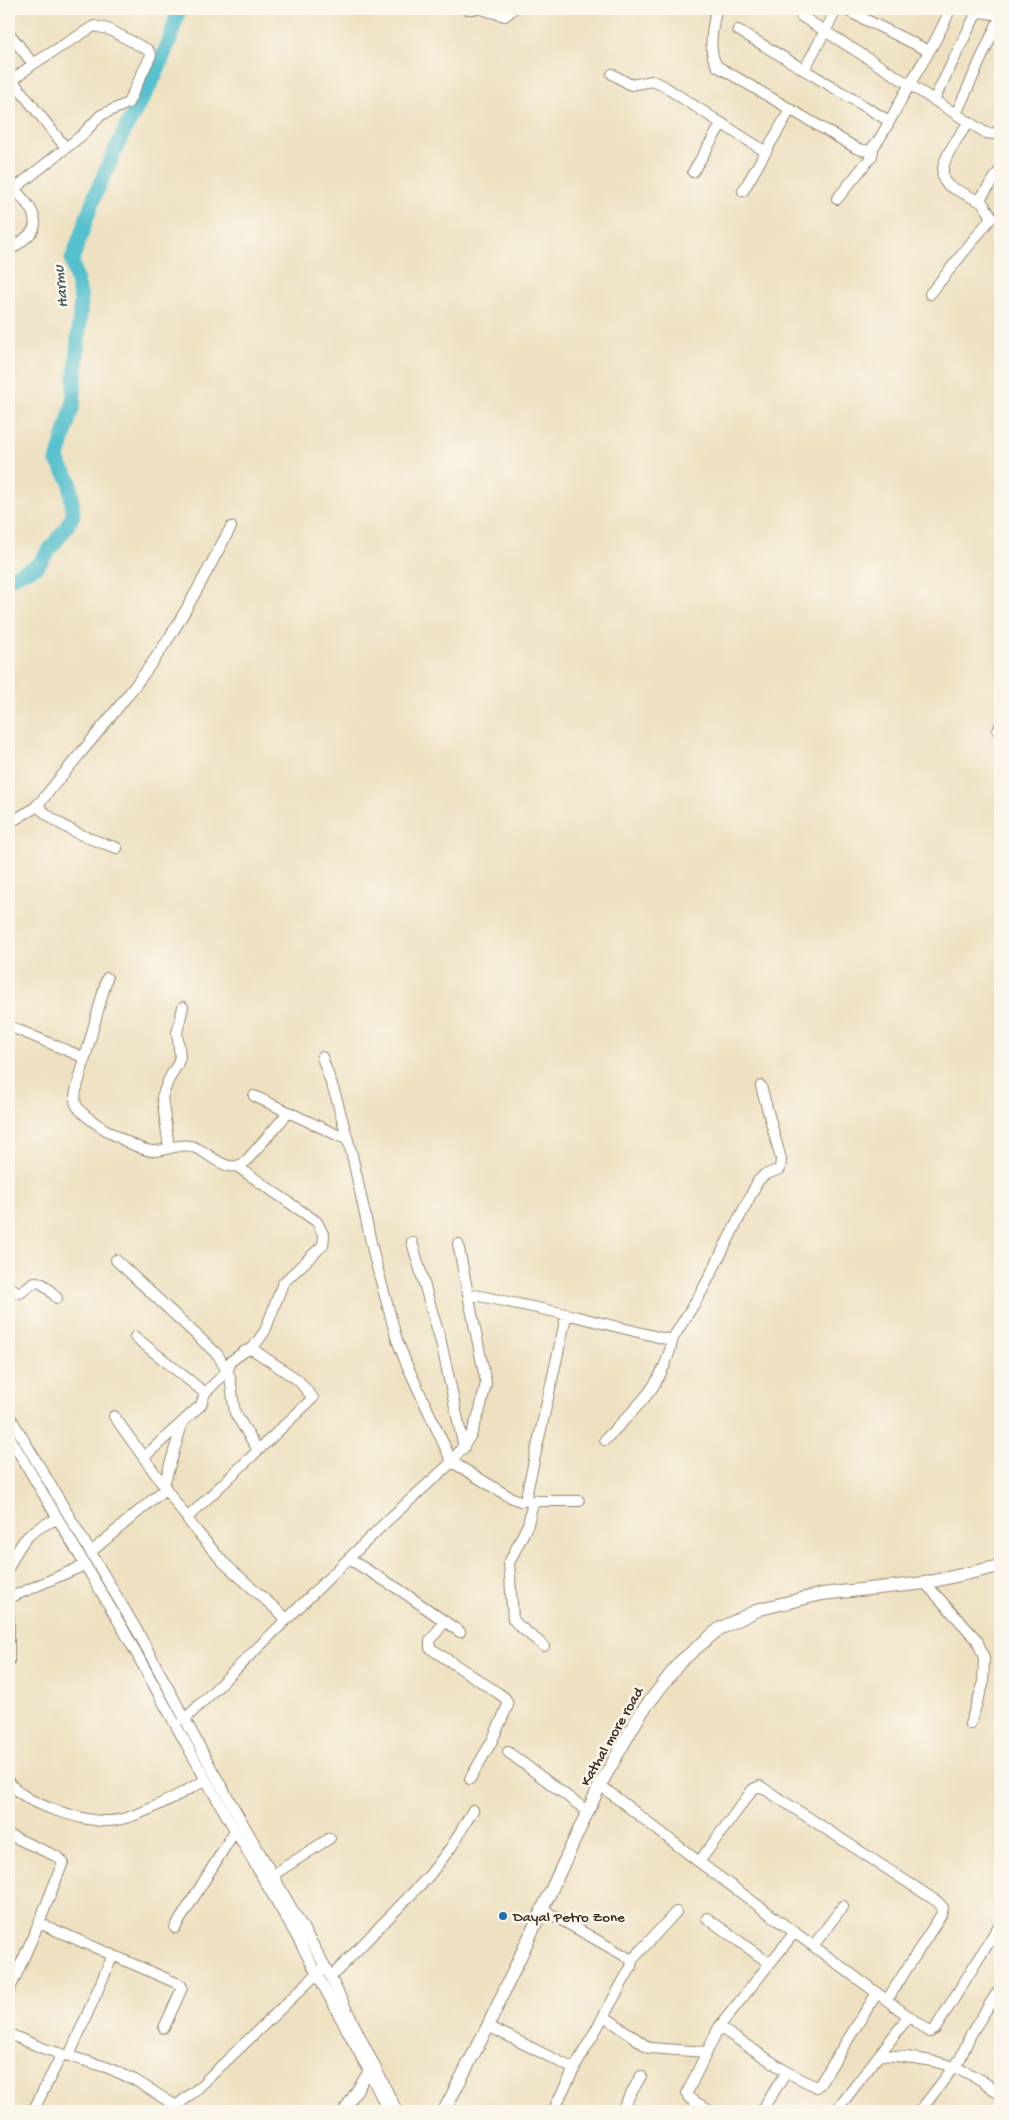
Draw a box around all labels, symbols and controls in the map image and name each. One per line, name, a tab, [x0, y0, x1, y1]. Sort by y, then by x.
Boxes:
water label: Harmu	[50, 263, 74, 309]
street label: Kathal more road	[577, 1683, 649, 1790]
place label: Dayal Petro Zone	[512, 1909, 625, 1927]
marker: Dayal Petro Zone	[497, 1910, 509, 1922]

